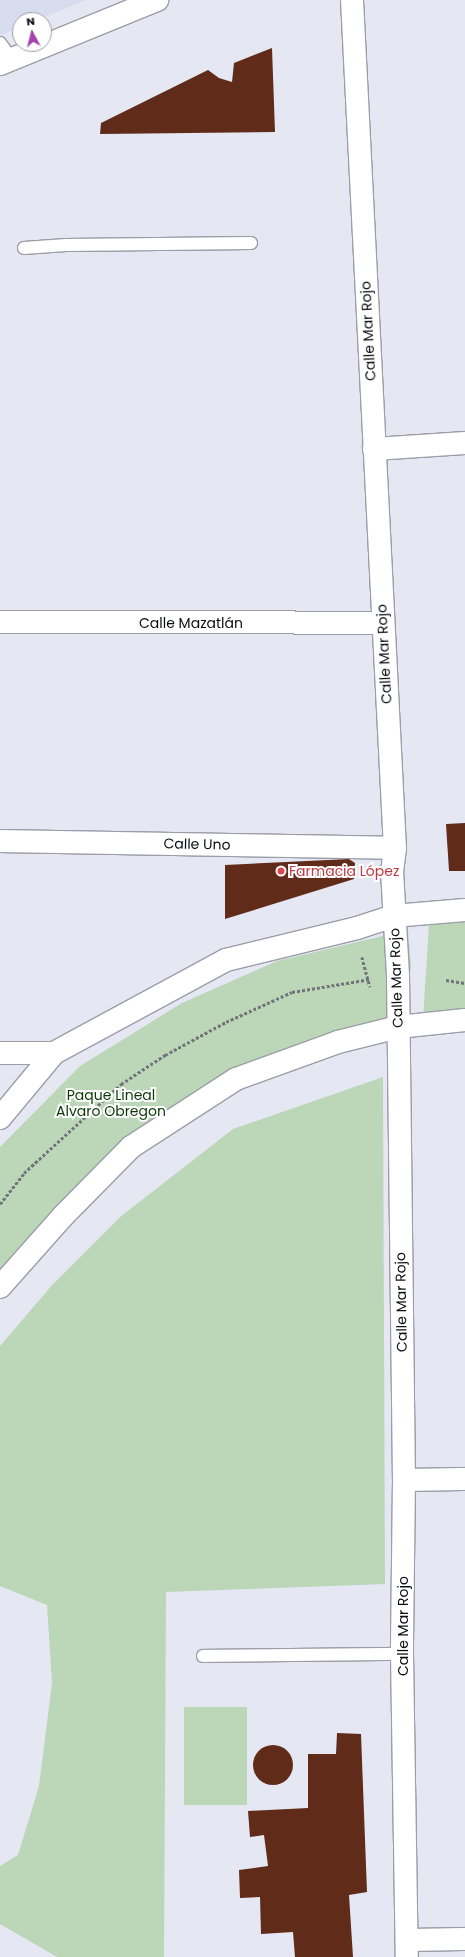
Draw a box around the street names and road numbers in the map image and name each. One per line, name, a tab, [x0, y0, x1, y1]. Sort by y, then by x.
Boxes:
street label: Calle Mar Rojo	[357, 281, 379, 381]
street label: Calle Mar Rojo	[373, 604, 395, 704]
street label: Calle Mazatlán	[139, 615, 243, 631]
street label: Calle Uno	[163, 835, 231, 853]
street label: Calle Mar Rojo	[386, 928, 406, 1028]
street label: Calle Mar Rojo	[392, 1252, 410, 1352]
street label: Calle Mar Rojo	[395, 1576, 411, 1676]

